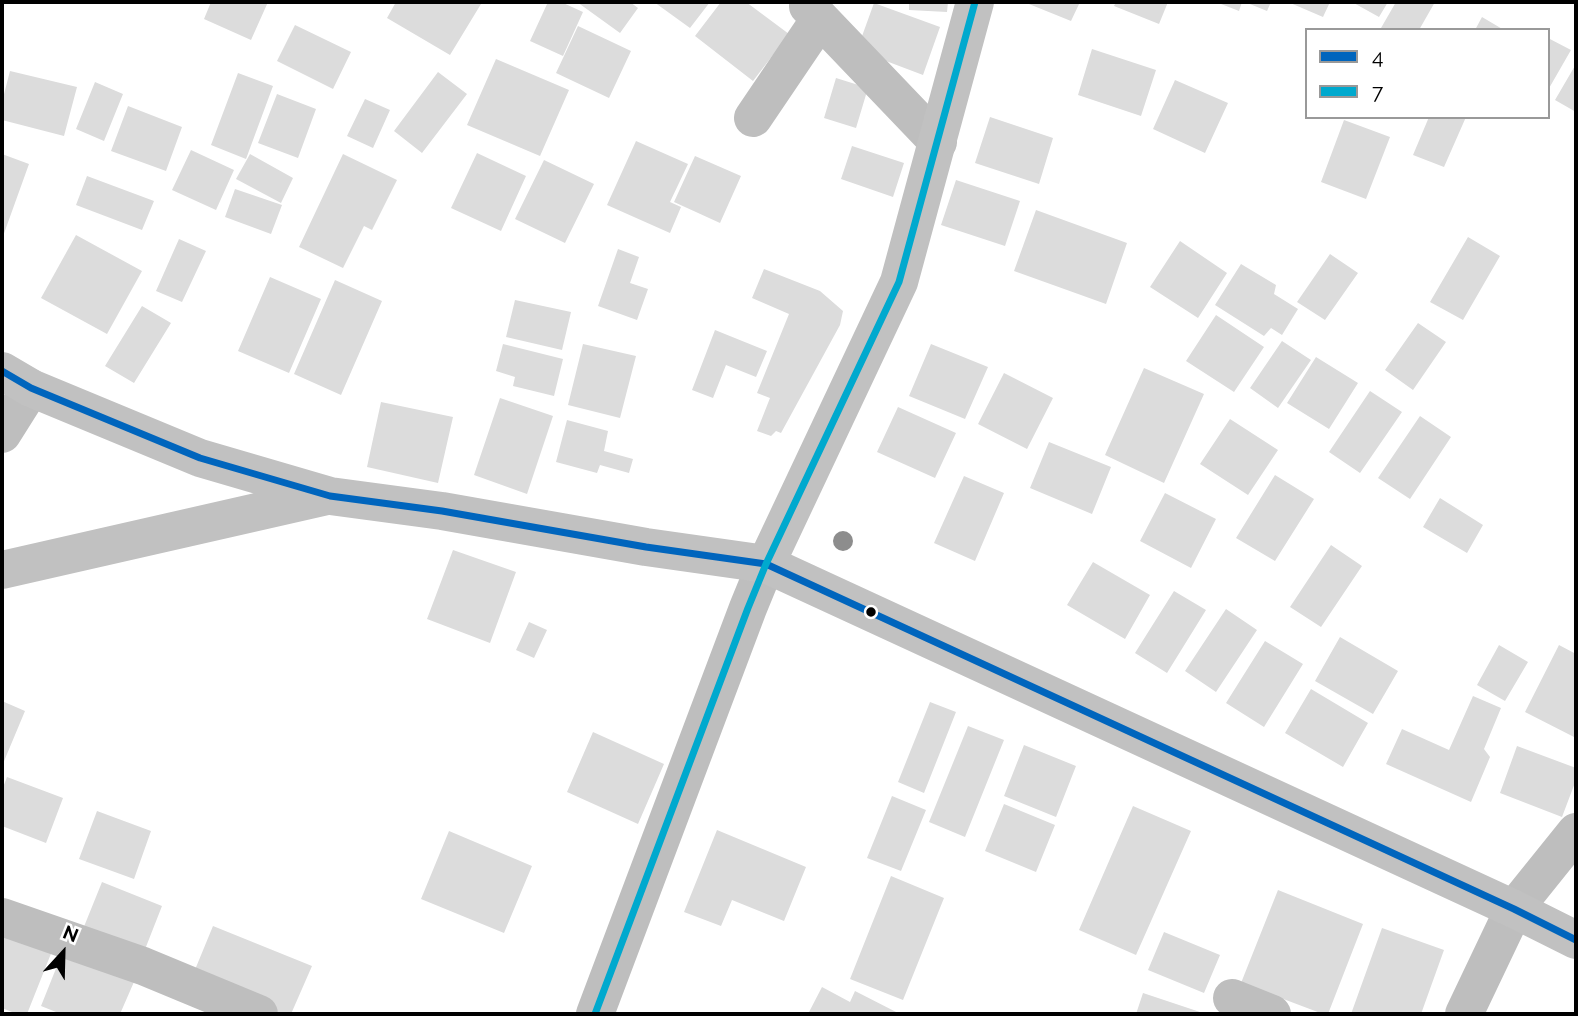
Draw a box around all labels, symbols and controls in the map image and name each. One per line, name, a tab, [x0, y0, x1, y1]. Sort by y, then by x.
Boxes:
legend	[1305, 28, 1550, 119]
text: 4	[1372, 44, 1383, 69]
text: 7	[1372, 79, 1383, 104]
unlabelled marker	[864, 605, 878, 619]
north arrow	[28, 918, 98, 988]
text: N	[60, 921, 82, 946]

